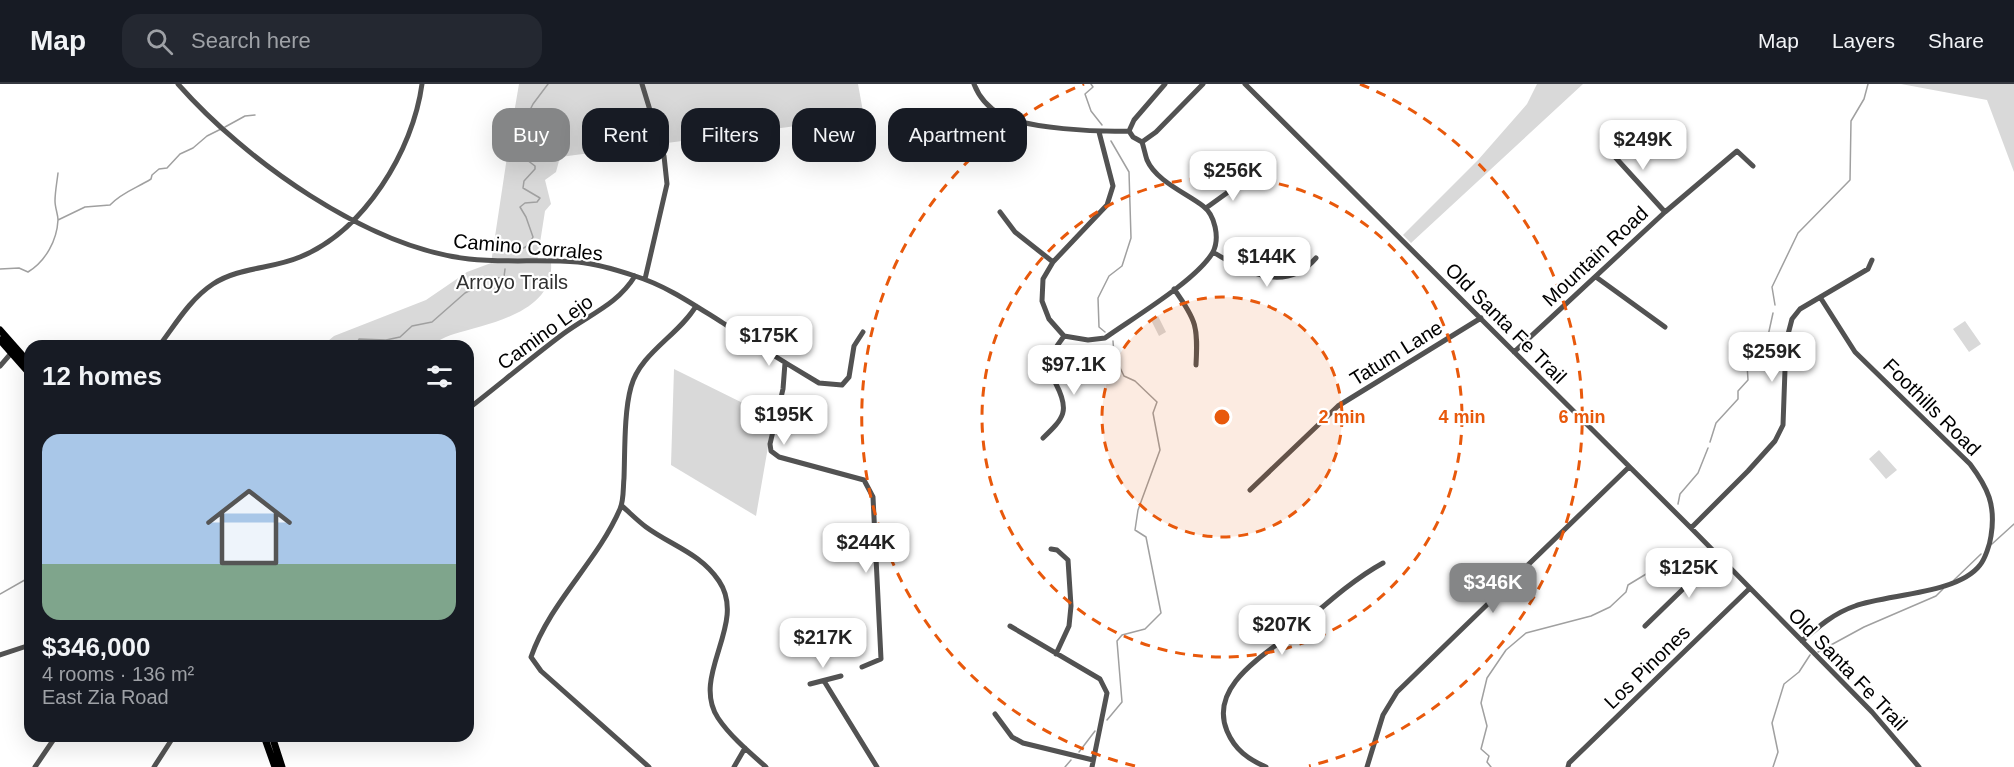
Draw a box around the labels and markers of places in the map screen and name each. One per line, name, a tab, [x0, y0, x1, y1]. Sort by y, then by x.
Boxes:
pin: $249K	[1601, 120, 1685, 171]
pin: $256K	[1191, 151, 1275, 202]
pin: $144K	[1225, 237, 1309, 288]
pin: $175K	[727, 316, 811, 367]
pin: $259K	[1730, 332, 1814, 383]
pin: $97.1K	[1025, 345, 1123, 396]
pin: $195K	[742, 395, 826, 446]
centre of rings	[1212, 407, 1232, 427]
pin: $244K	[824, 523, 908, 574]
pin: $125K	[1647, 548, 1731, 599]
pin: $346K	[1451, 563, 1535, 614]
pin: $207K	[1240, 605, 1324, 656]
pin: $217K	[781, 618, 865, 669]

